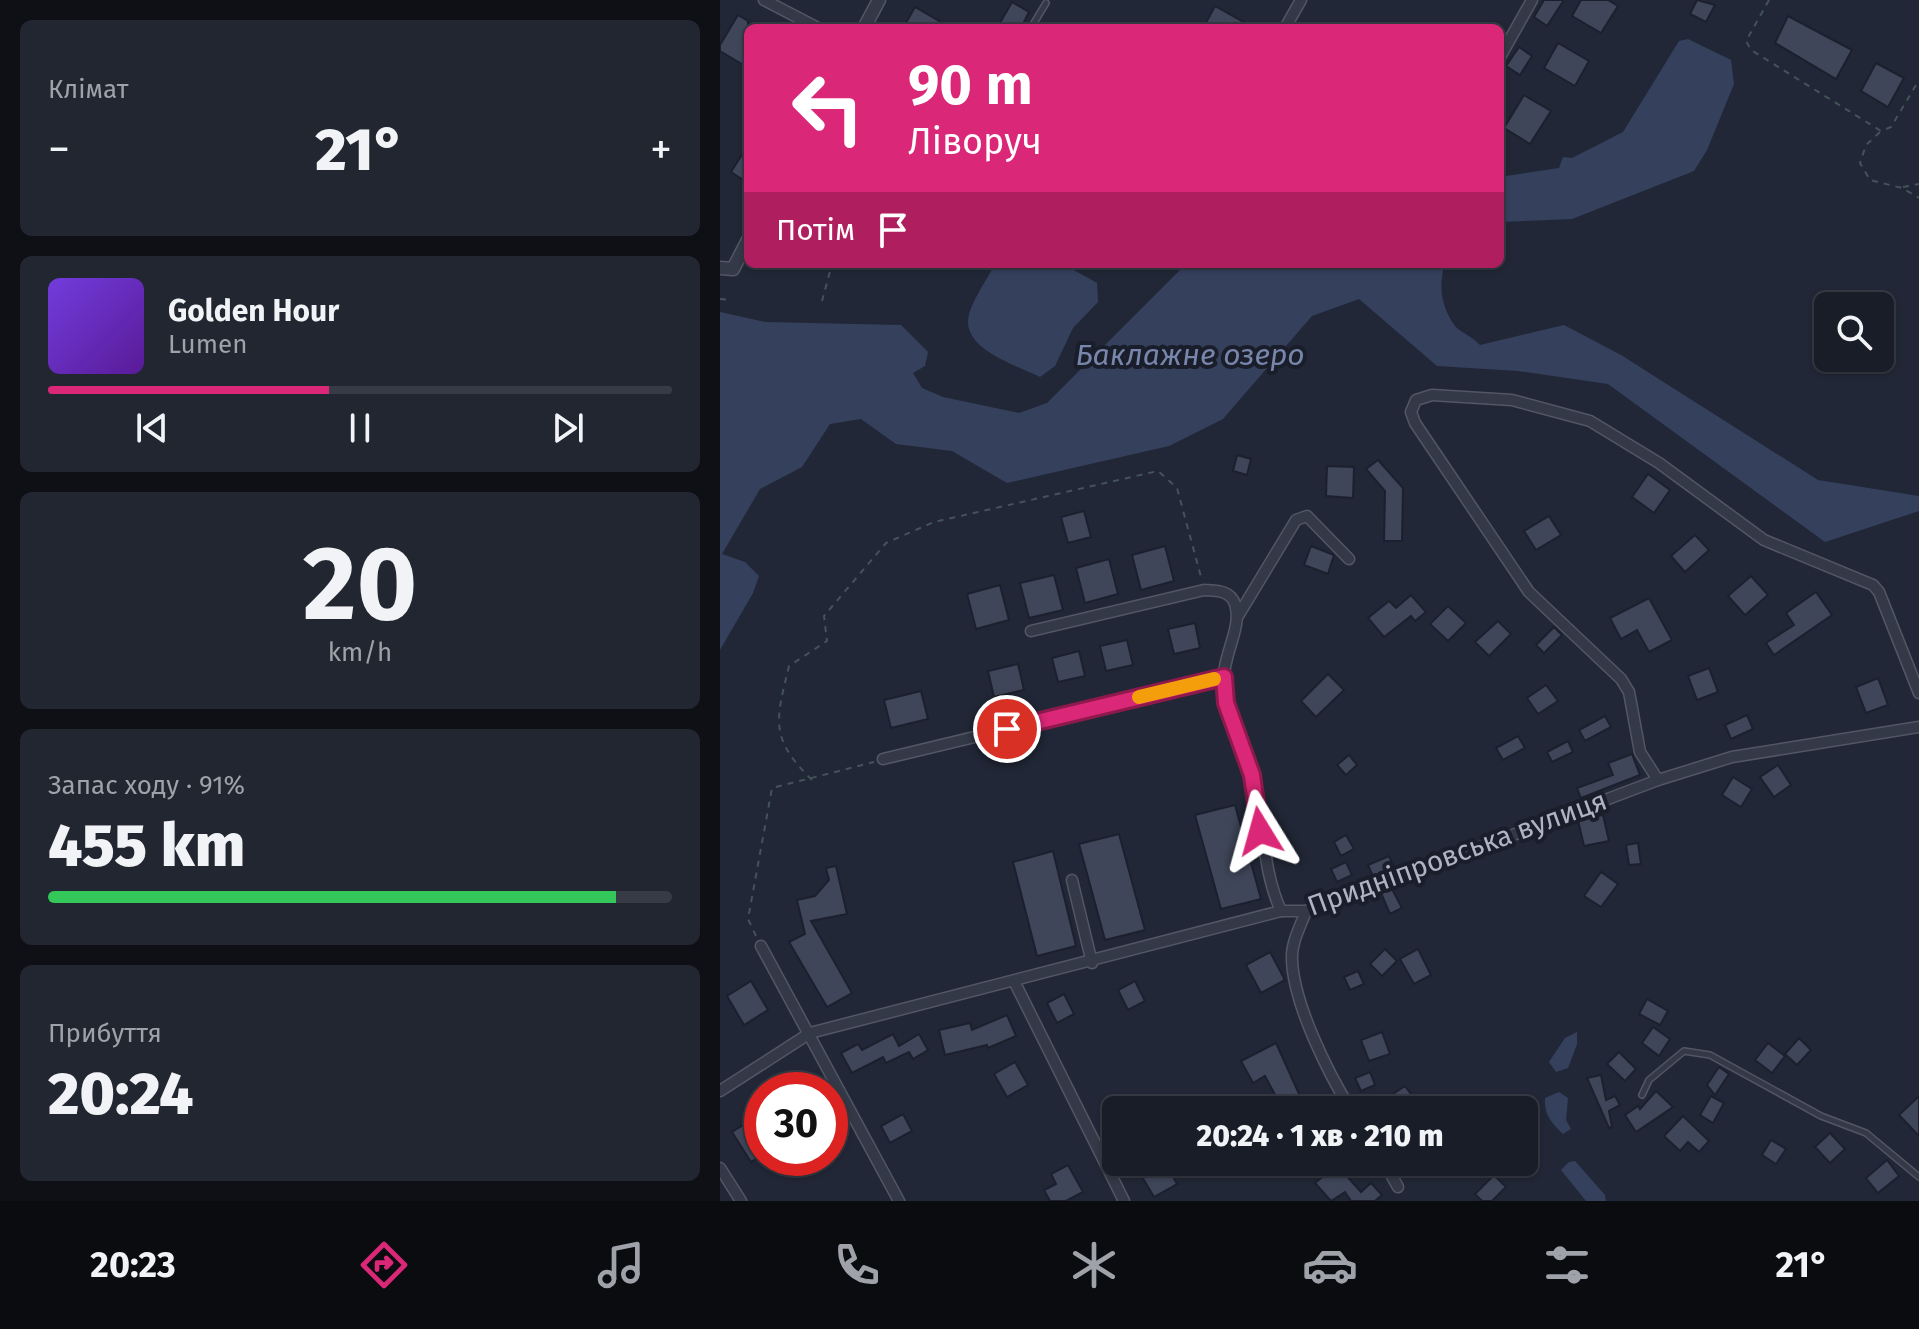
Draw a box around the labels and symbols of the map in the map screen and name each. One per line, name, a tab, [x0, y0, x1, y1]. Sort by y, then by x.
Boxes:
water label: Баклажне озеро	[1075, 337, 1305, 373]
pin	[973, 695, 1041, 763]
street label: Придніпровська вулиця	[1303, 783, 1611, 923]
position arrow	[1218, 789, 1302, 873]
speed limit sign: 30	[744, 1072, 848, 1176]

